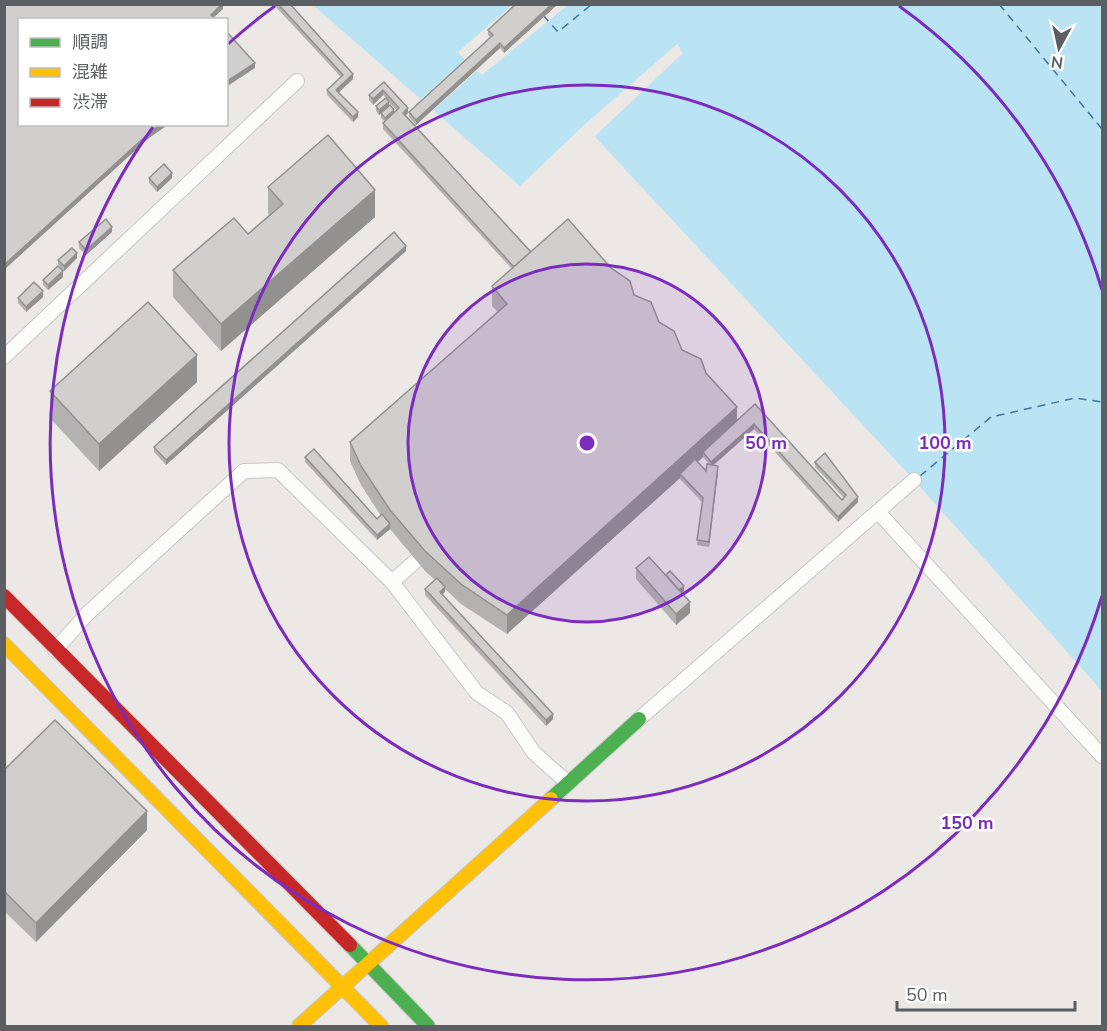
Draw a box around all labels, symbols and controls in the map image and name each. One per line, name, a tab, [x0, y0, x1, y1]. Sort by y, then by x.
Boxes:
legend	[18, 18, 228, 126]
north arrow	[1029, 18, 1089, 78]
text: 順調	[72, 30, 108, 54]
text: N	[1050, 50, 1065, 74]
text: 混雑	[72, 60, 108, 84]
text: 渋滞	[72, 90, 108, 114]
text: 50 m	[745, 431, 787, 455]
text: 100 m	[918, 431, 972, 455]
centre of rings	[577, 433, 597, 453]
text: 150 m	[940, 811, 994, 835]
scale bar	[897, 974, 1076, 1012]
text: 50 m	[906, 983, 948, 1007]

